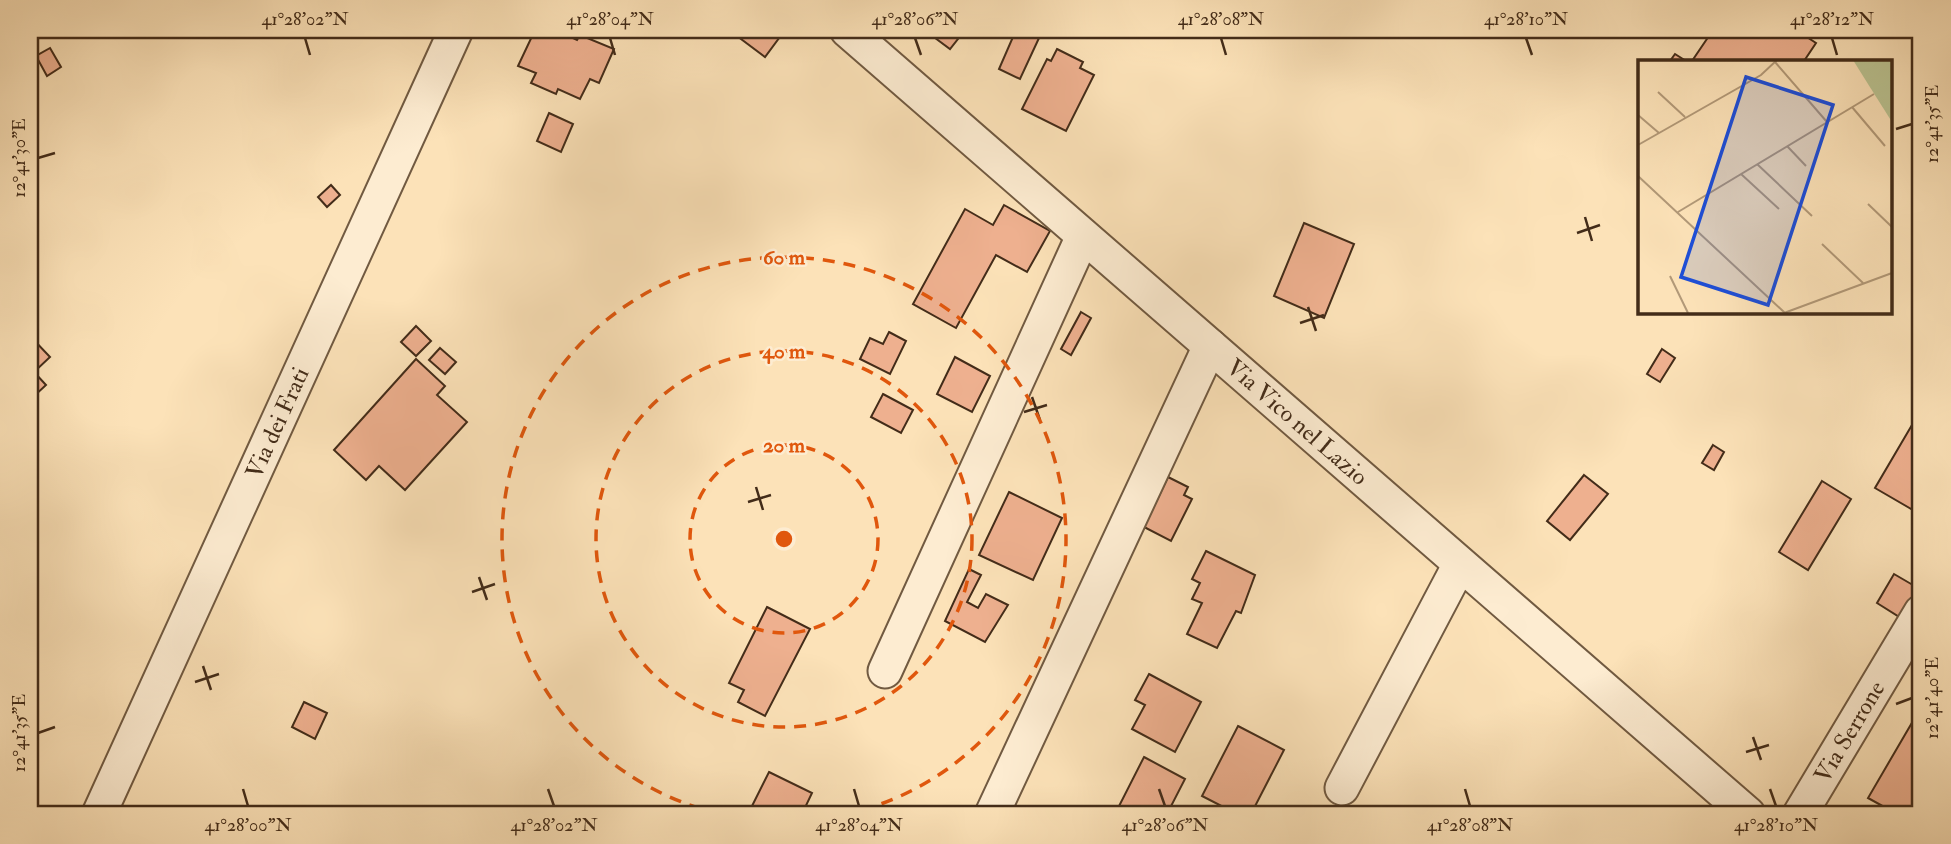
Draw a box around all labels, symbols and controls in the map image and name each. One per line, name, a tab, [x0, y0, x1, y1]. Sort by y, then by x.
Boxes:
text: 41°28'02"N	[262, 8, 349, 31]
text: 41°28'04"N	[566, 8, 654, 31]
text: 41°28'06"N	[872, 8, 958, 31]
text: 41°28'08"N	[1178, 8, 1264, 31]
text: 41°28'10"N	[1484, 8, 1568, 31]
text: 41°28'12"N	[1790, 8, 1874, 31]
inset map	[1638, 60, 1892, 313]
text: 12°41'35"E	[1921, 85, 1944, 163]
text: 12°41'30"E	[8, 118, 31, 198]
text: 60 m	[763, 244, 806, 271]
text: 40 m	[762, 338, 806, 365]
street label: Via Vico nel Lazio	[1220, 352, 1374, 492]
street label: Via dei Frati	[239, 362, 316, 483]
text: 20 m	[763, 432, 806, 459]
centre of rings	[772, 527, 796, 551]
text: 12°41'40"E	[1921, 657, 1944, 739]
street label: Via Serrone	[1807, 675, 1892, 789]
text: 12°41'35"E	[8, 694, 31, 772]
text: 41°28'00"N	[204, 814, 292, 837]
text: 41°28'02"N	[511, 814, 598, 837]
text: 41°28'04"N	[815, 814, 903, 837]
text: 41°28'06"N	[1122, 814, 1208, 837]
text: 41°28'08"N	[1427, 814, 1513, 837]
text: 41°28'10"N	[1734, 814, 1818, 837]

